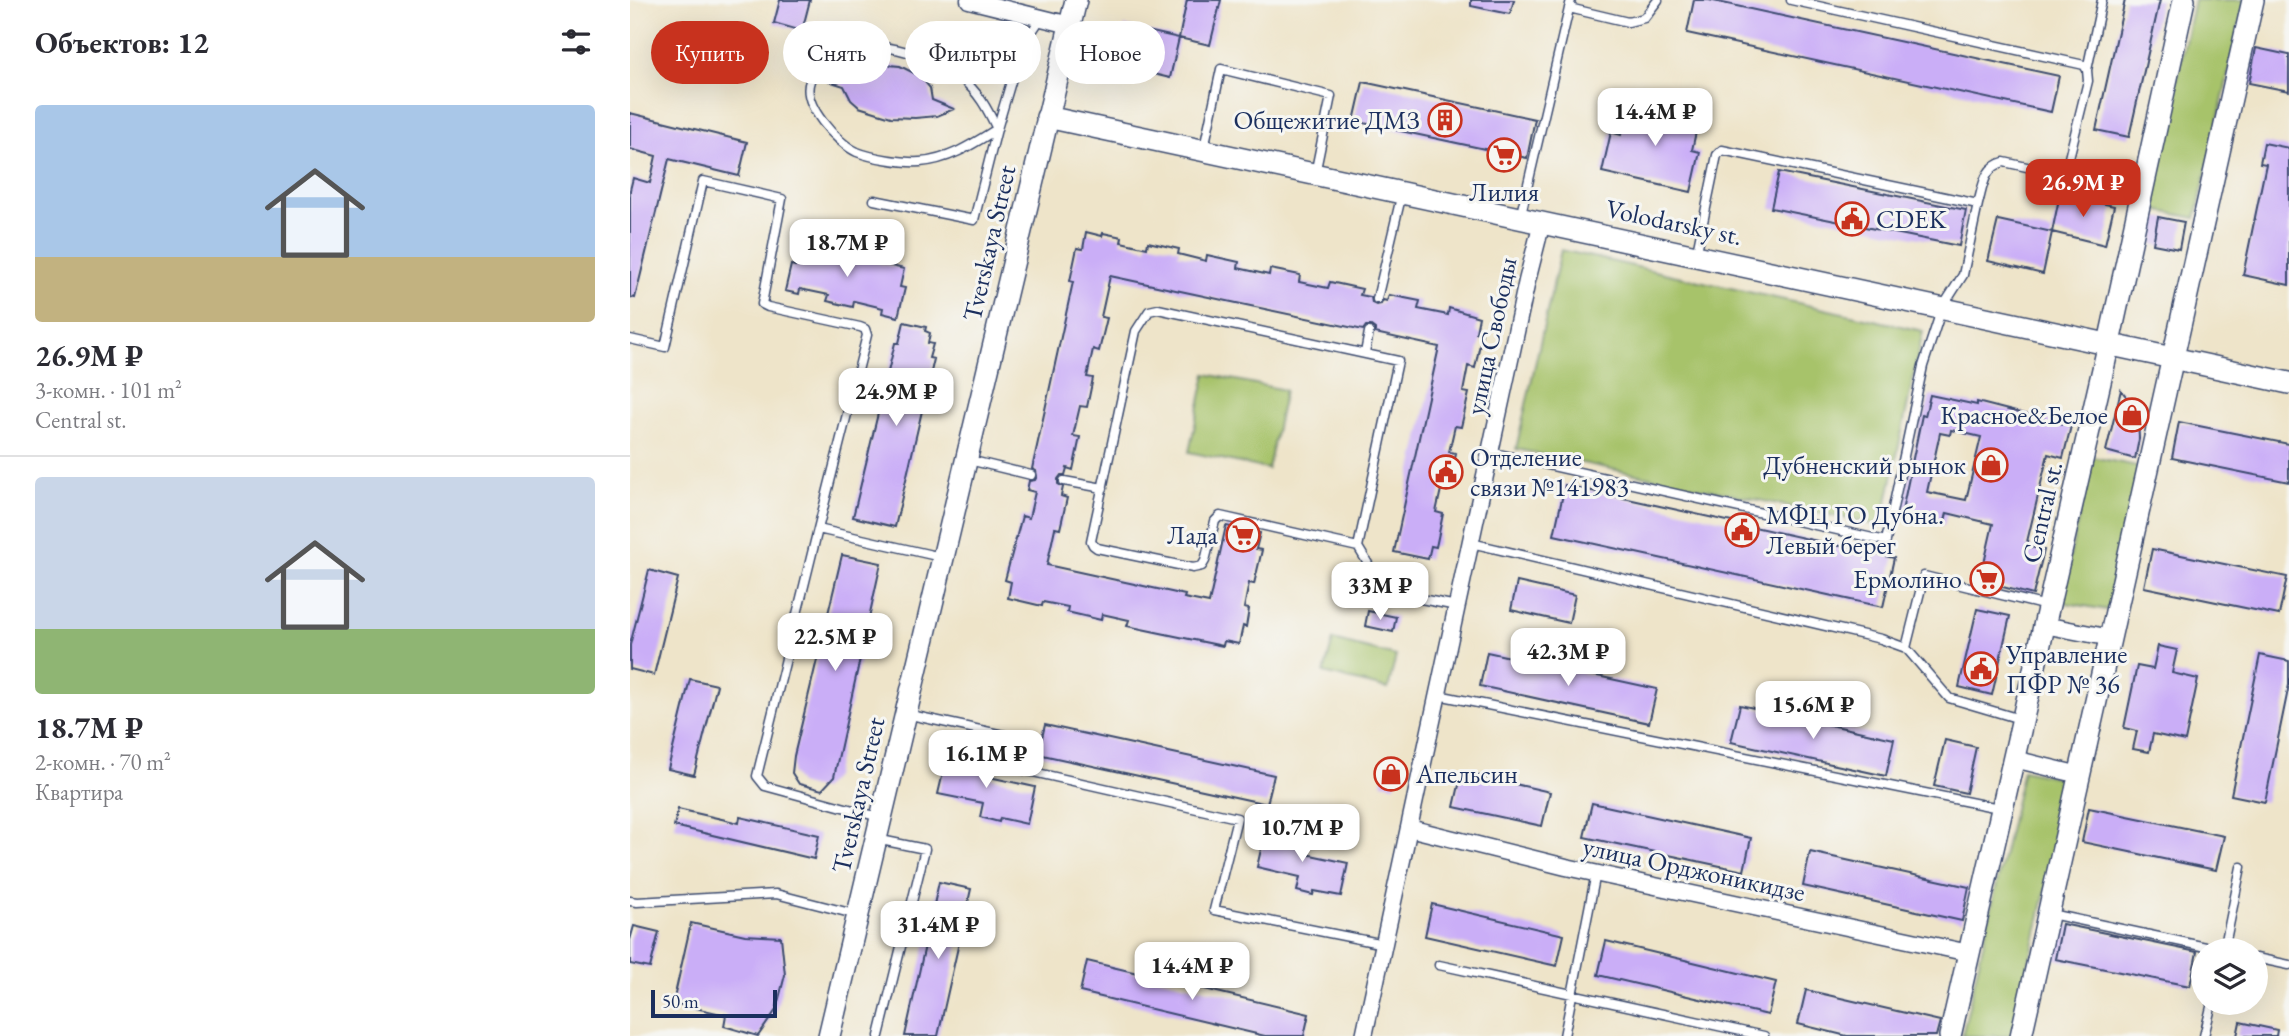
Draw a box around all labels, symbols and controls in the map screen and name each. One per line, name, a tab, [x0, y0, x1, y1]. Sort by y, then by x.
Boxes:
chip: Купить	[651, 21, 769, 84]
chip: Снять	[783, 21, 891, 84]
chip: Фильтры	[905, 21, 1041, 84]
chip: Новое	[1055, 21, 1165, 84]
text: Объектов: 12	[35, 23, 209, 62]
icon: filters	[557, 23, 595, 61]
pin: 14.4M ₽	[1590, 88, 1720, 148]
text: 14.4M ₽	[1614, 96, 1696, 126]
building icon: Общежитие ДМЗ	[1426, 101, 1464, 139]
place label: Общежитие ДМЗ	[1233, 103, 1420, 137]
supermarket icon: Лилия	[1485, 136, 1523, 174]
icon: home	[252, 150, 378, 276]
pin: 26.9M ₽	[2018, 160, 2148, 219]
street label: Tverskaya Street	[955, 162, 1023, 324]
text: 26.9M ₽	[2042, 167, 2124, 197]
place label: Лилия	[1469, 175, 1539, 209]
street label: Volodarsky st.	[1603, 191, 1745, 253]
public building icon: CDEK	[1833, 200, 1871, 238]
place label: CDEK	[1876, 202, 1947, 236]
pin: 18.7M ₽	[782, 219, 912, 279]
text: 18.7M ₽	[806, 227, 888, 257]
street label: улица Свободы	[1458, 254, 1524, 418]
text: 26.9M ₽	[35, 336, 143, 375]
pin: 24.9M ₽	[831, 368, 961, 428]
text: 3-комн. · 101 m²	[35, 375, 182, 405]
text: 24.9M ₽	[855, 376, 937, 406]
shop icon: Красное&Белое	[2113, 396, 2151, 434]
place label: Красное&Белое	[1940, 398, 2108, 432]
text: Central st.	[35, 405, 127, 435]
place label: Отделение связи №141983	[1470, 440, 1629, 504]
shop icon: Дубненский рынок	[1972, 446, 2010, 484]
place label: Дубненский рынок	[1763, 448, 1967, 482]
public building icon: Отделение связи №141983	[1427, 453, 1465, 491]
street label: Central st.	[2014, 458, 2070, 566]
place label: МФЦ ГО Дубна. Левый берег	[1766, 498, 1944, 562]
public building icon: МФЦ ГО Дубна. Левый берег	[1723, 511, 1761, 549]
supermarket icon: Лада	[1224, 516, 1262, 554]
place label: Лада	[1167, 518, 1219, 552]
icon: home	[252, 522, 378, 648]
supermarket icon: Ермолино	[1968, 560, 2006, 598]
pin: 33M ₽	[1331, 562, 1429, 622]
place label: Ермолино	[1853, 562, 1962, 596]
text: 33M ₽	[1347, 570, 1413, 600]
pin: 22.5M ₽	[770, 614, 900, 673]
text: 22.5M ₽	[794, 621, 876, 651]
pin: 42.3M ₽	[1503, 628, 1633, 688]
text: 42.3M ₽	[1527, 636, 1609, 666]
place label: Управление ПФР № 36	[2005, 637, 2127, 701]
public building icon: Управление ПФР № 36	[1962, 650, 2000, 688]
pin: 15.6M ₽	[1748, 682, 1878, 741]
text: 15.6M ₽	[1772, 689, 1854, 719]
text: 18.7M ₽	[35, 708, 143, 747]
street label: Tverskaya Street	[824, 714, 892, 876]
pin: 16.1M ₽	[921, 730, 1051, 790]
text: 16.1M ₽	[945, 738, 1027, 768]
text: 2-комн. · 70 m²	[35, 747, 171, 777]
shop icon: Апельсин	[1372, 755, 1410, 793]
place label: Апельсин	[1415, 757, 1518, 791]
text: Квартира	[35, 777, 123, 807]
pin: 10.7M ₽	[1237, 804, 1367, 864]
text: 10.7M ₽	[1261, 812, 1343, 842]
street label: улица Орджоникидзе	[1580, 829, 1808, 909]
pin: 31.4M ₽	[873, 902, 1003, 961]
text: 31.4M ₽	[897, 909, 979, 939]
map controls	[2191, 938, 2268, 1015]
button: layers	[2191, 938, 2268, 1015]
pin: 14.4M ₽	[1127, 942, 1257, 1002]
text: 14.4M ₽	[1151, 950, 1233, 980]
scale bar	[651, 987, 777, 1019]
text: 50 m	[662, 989, 699, 1014]

